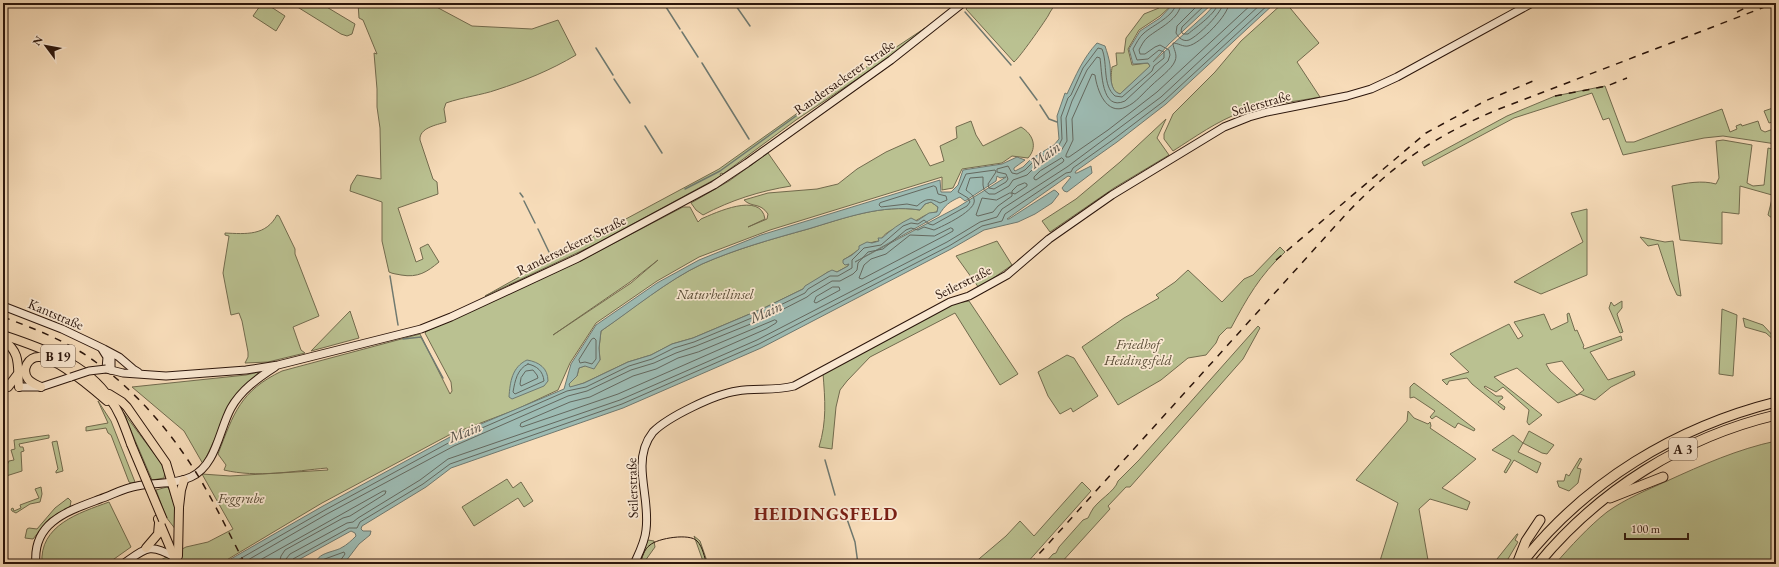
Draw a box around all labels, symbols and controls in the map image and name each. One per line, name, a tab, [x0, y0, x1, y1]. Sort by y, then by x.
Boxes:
north arrow	[26, 26, 66, 66]
text: N	[29, 33, 46, 48]
street label: Randersackerer Straße	[790, 35, 898, 119]
street label: Seilerstraße	[1229, 86, 1293, 120]
water label: Main	[1025, 137, 1064, 173]
street label: Randersackerer Straße	[513, 211, 629, 279]
street label: Seilerstraße	[932, 260, 995, 303]
park label: Naturheilinsel	[676, 285, 754, 303]
street label: Kantstraße	[26, 294, 87, 334]
water label: Main	[745, 296, 785, 328]
park label: Friedhof Heidingsfeld	[1103, 335, 1173, 369]
road number: B 19	[41, 345, 75, 367]
water label: Main	[445, 416, 484, 447]
road number: A 3	[1669, 438, 1697, 460]
street label: Seilerstraße	[622, 457, 642, 519]
park label: Feggrube	[217, 489, 265, 507]
district label: HEIDINGSFELD	[754, 502, 898, 525]
scale bar	[1625, 515, 1688, 541]
text: 100 m	[1631, 521, 1661, 537]

